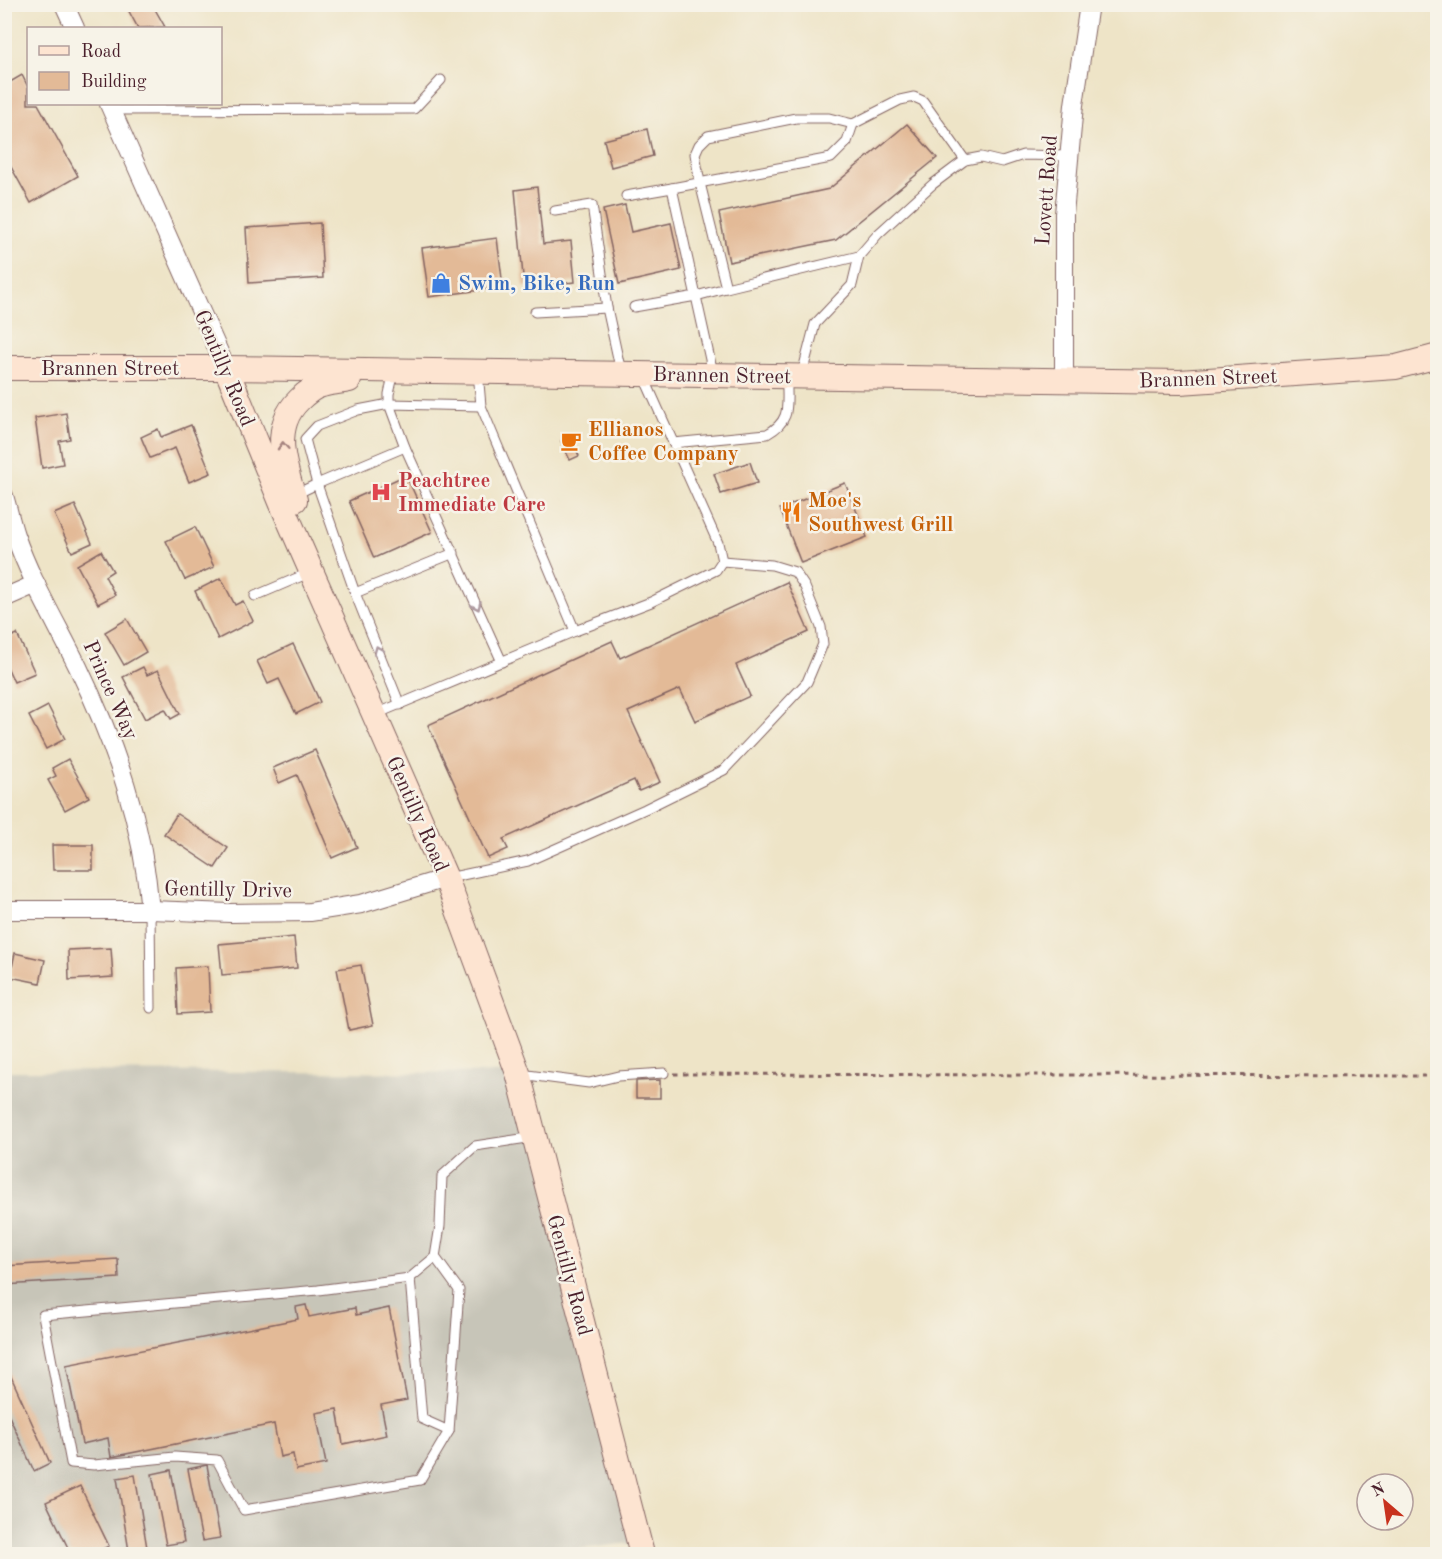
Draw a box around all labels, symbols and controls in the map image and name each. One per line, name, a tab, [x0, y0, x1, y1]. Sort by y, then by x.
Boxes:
legend	[27, 27, 222, 105]
text: Road	[81, 43, 121, 61]
text: Building	[81, 73, 147, 91]
street label: Lovett Road	[1033, 134, 1062, 246]
shop icon: Swim, Bike, Run	[429, 271, 453, 295]
place label: Swim, Bike, Run	[458, 274, 615, 295]
street label: Gentilly Road	[190, 307, 258, 430]
street label: Brannen Street	[41, 359, 179, 380]
street label: Brannen Street	[652, 365, 791, 388]
street label: Brannen Street	[1138, 367, 1278, 392]
place label: Ellianos Coffee Company	[588, 420, 739, 465]
cafe icon: Ellianos Coffee Company	[559, 429, 583, 453]
one-way arrow	[276, 442, 289, 451]
place label: Peachtree Immediate Care	[398, 471, 546, 516]
hospital icon: Peachtree Immediate Care	[369, 480, 393, 504]
place label: Moe's Southwest Grill	[808, 491, 954, 536]
restaurant icon: Moe's Southwest Grill	[779, 500, 803, 524]
one-way arrow	[470, 600, 482, 611]
street label: Prince Way	[78, 638, 141, 744]
one-way arrow	[373, 646, 385, 657]
street label: Gentilly Road	[382, 754, 452, 876]
street label: Gentilly Drive	[164, 879, 292, 902]
street label: Gentilly Road	[542, 1213, 595, 1338]
north arrow	[1355, 1472, 1415, 1532]
text: N	[1369, 1480, 1389, 1501]

